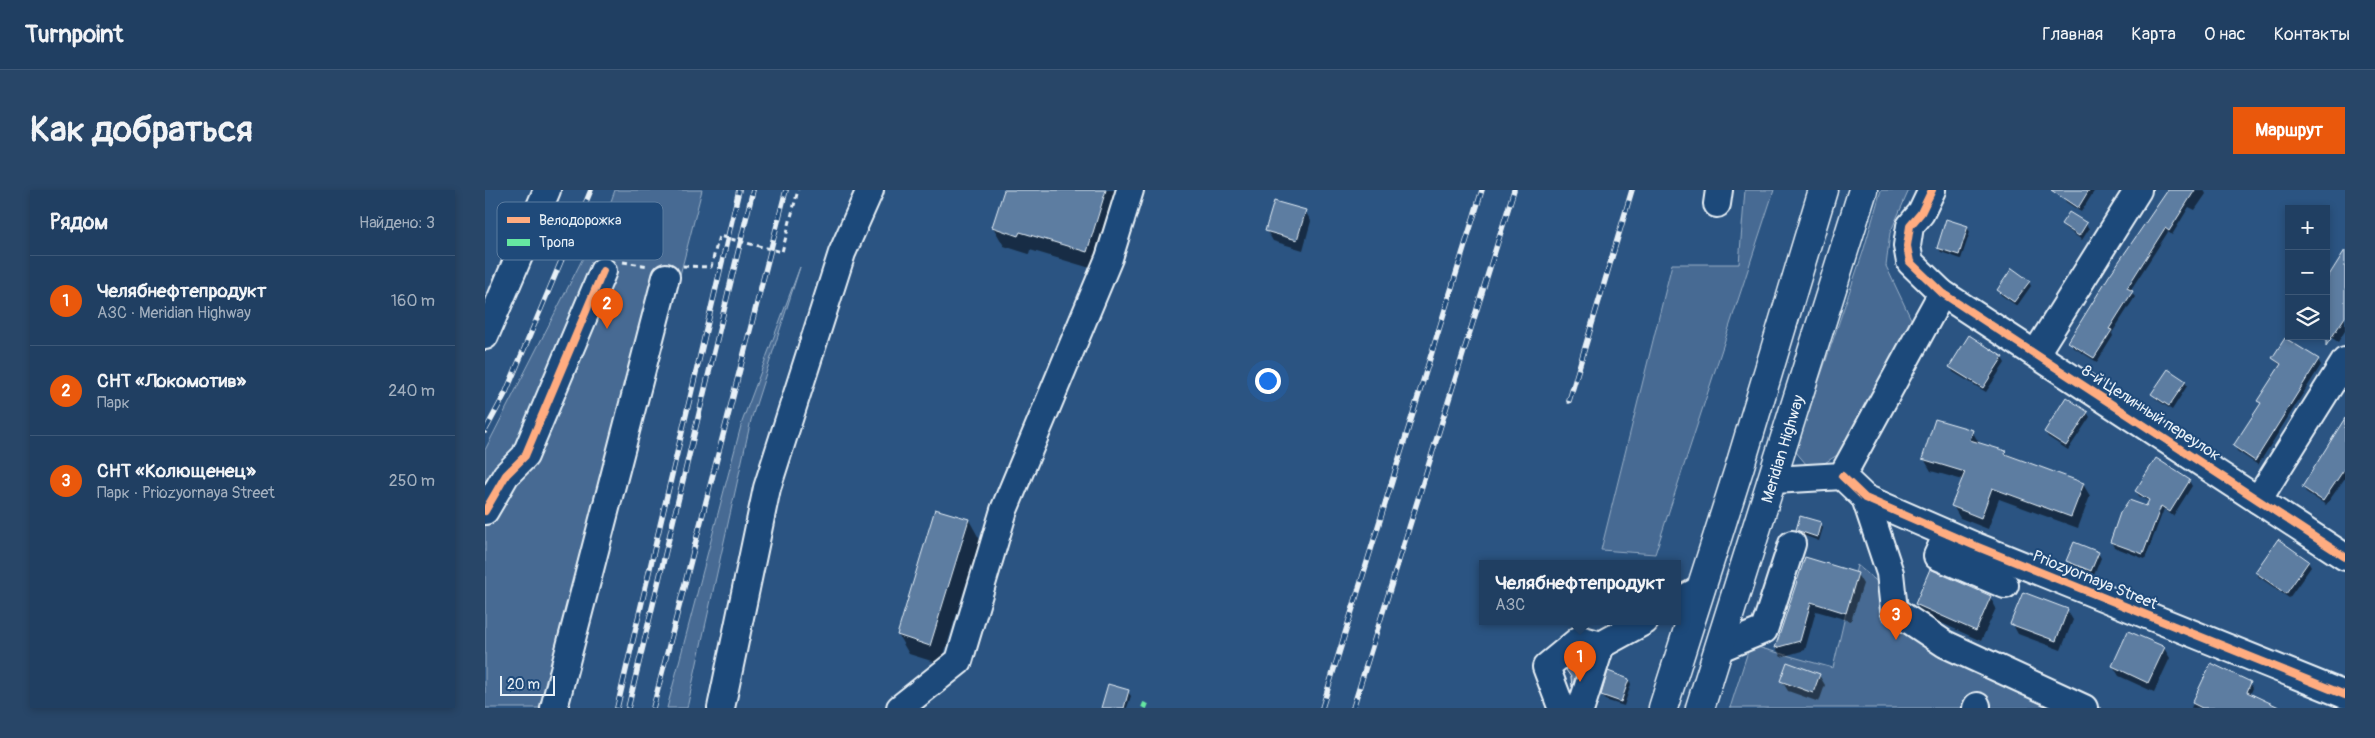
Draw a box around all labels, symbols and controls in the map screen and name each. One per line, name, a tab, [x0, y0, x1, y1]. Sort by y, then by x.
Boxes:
text: Turnpoint	[25, 20, 123, 49]
text: Главная	[2042, 23, 2103, 46]
text: Карта	[2131, 23, 2176, 46]
text: О нас	[2204, 23, 2246, 46]
text: Контакты	[2274, 23, 2350, 46]
button: Маршрут	[2233, 107, 2345, 154]
text: Как добраться	[30, 108, 253, 152]
legend	[497, 202, 663, 260]
map controls	[2285, 205, 2330, 340]
button: +	[2285, 205, 2330, 250]
text: Рядом	[50, 209, 108, 236]
text: Велодорожка	[539, 212, 621, 229]
text: Найдено: 3	[359, 213, 435, 233]
text: Тропа	[539, 234, 575, 251]
button: −	[2285, 250, 2330, 295]
text: Челябнефтепродукт	[97, 279, 266, 303]
pin: 2	[591, 288, 623, 329]
text: 1	[63, 291, 69, 311]
text: 160 m	[391, 291, 435, 311]
button: layers	[2285, 295, 2330, 340]
text: АЗС · Meridian Highway	[97, 303, 251, 323]
street label: 8-й Целинный переулок	[2078, 361, 2224, 465]
your location	[1255, 368, 1281, 394]
text: СНТ «Локомотив»	[97, 369, 246, 393]
text: 2	[62, 381, 70, 401]
text: 240 m	[388, 381, 435, 401]
street label: Meridian Highway	[1757, 392, 1809, 505]
text: Парк	[97, 393, 130, 413]
text: СНТ «Колющенец»	[97, 459, 256, 483]
text: 3	[62, 471, 70, 491]
text: 250 m	[389, 471, 435, 491]
text: Парк · Priozyornaya Street	[97, 483, 275, 503]
street label: Priozyornaya Street	[2030, 546, 2161, 614]
popup	[1479, 560, 1681, 625]
text: Челябнефтепродукт	[1495, 571, 1665, 595]
text: АЗС	[1495, 595, 1525, 615]
pin: 3	[1880, 599, 1912, 640]
pin: 1	[1564, 641, 1596, 682]
scale bar	[500, 673, 555, 696]
text: 20 m	[507, 676, 540, 693]

